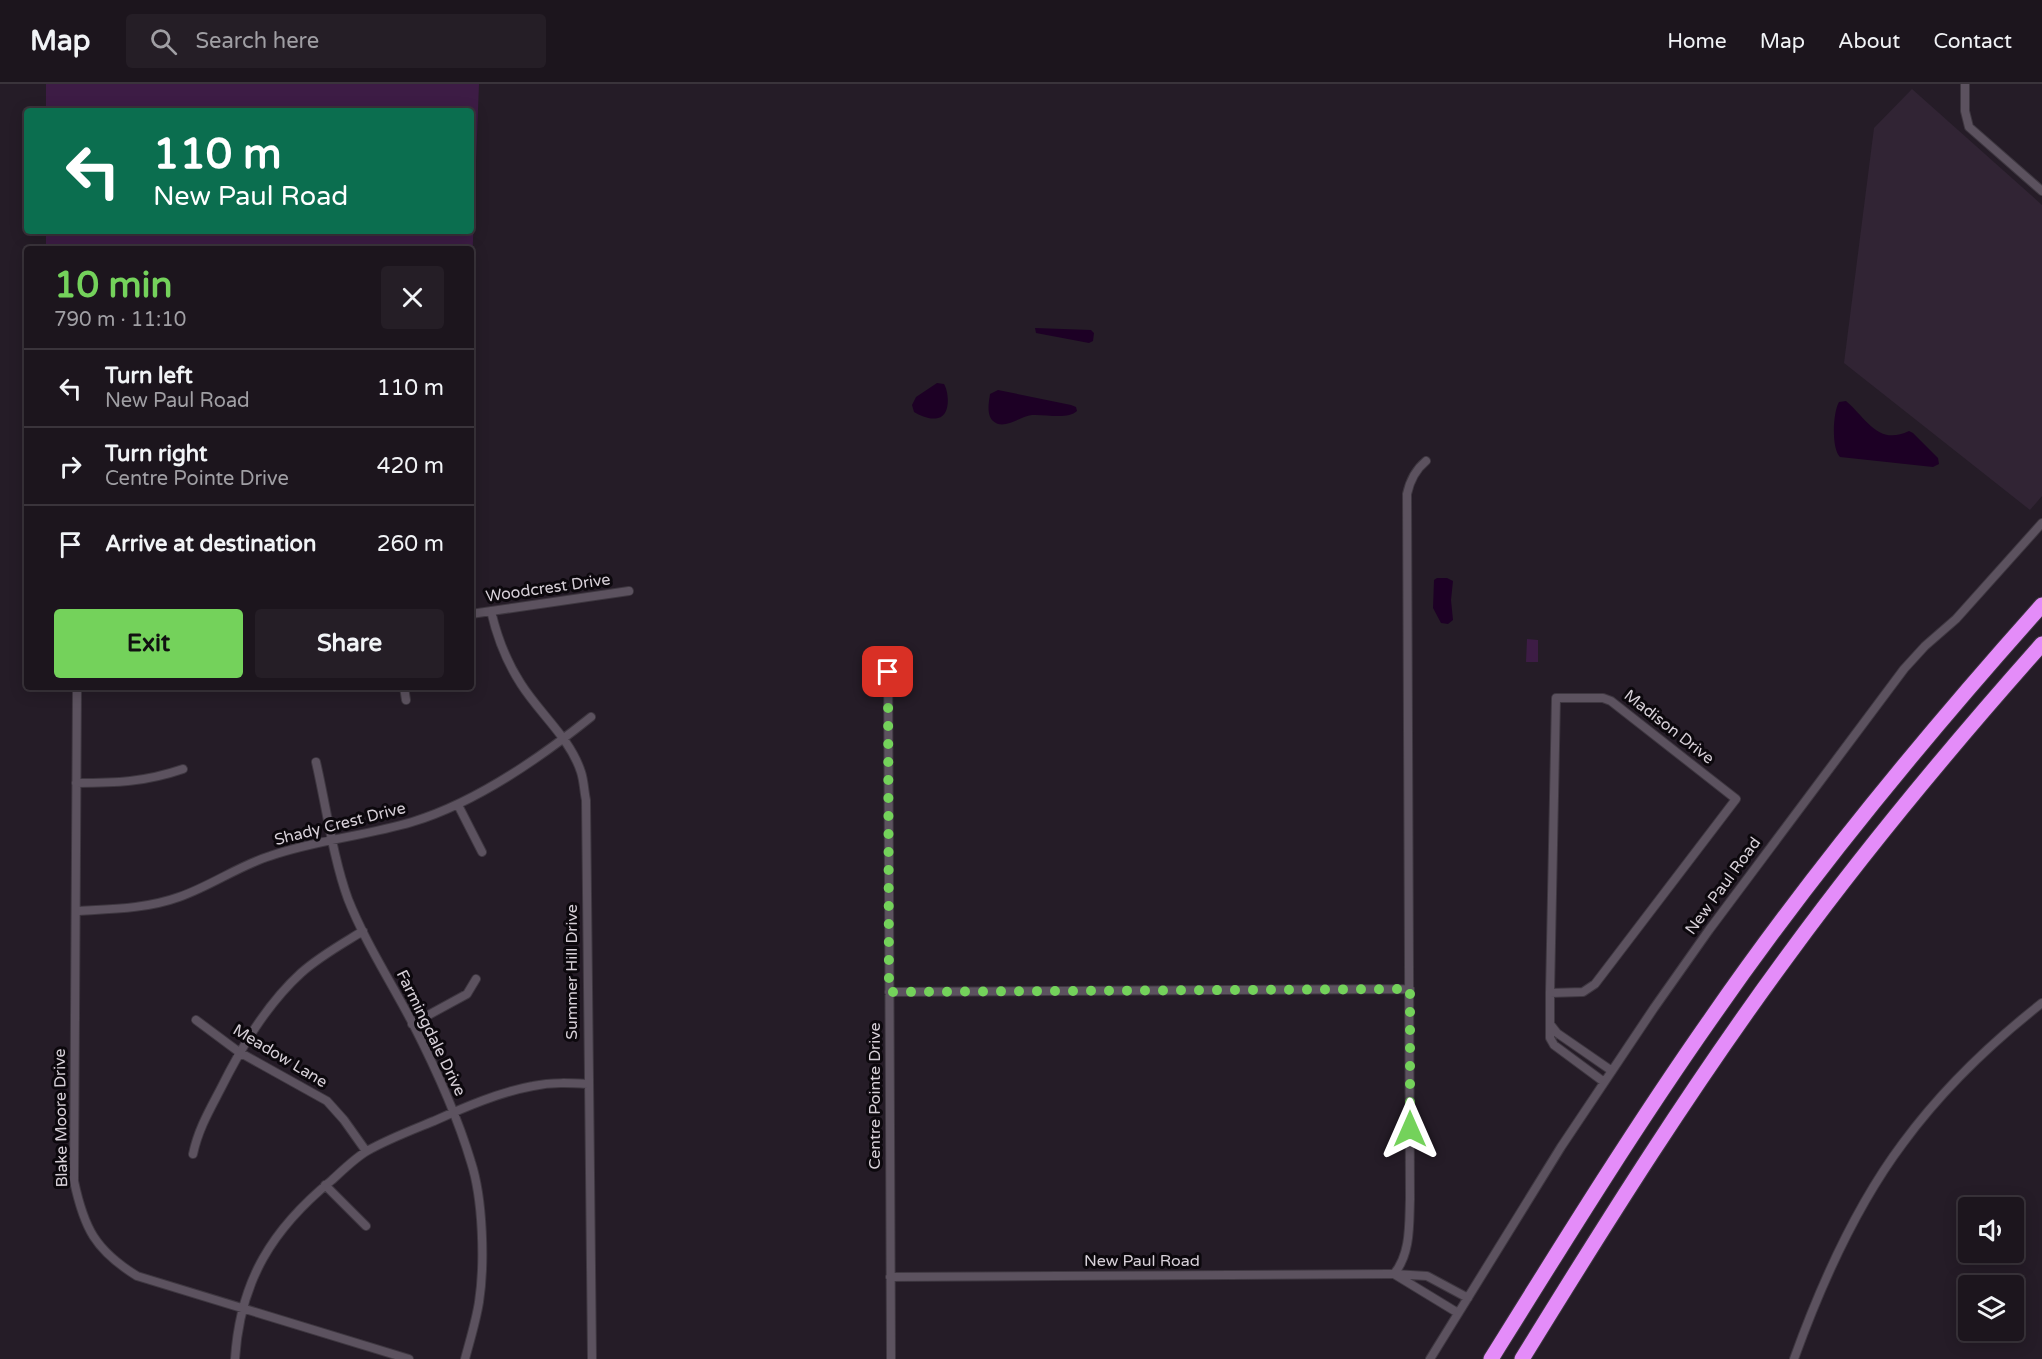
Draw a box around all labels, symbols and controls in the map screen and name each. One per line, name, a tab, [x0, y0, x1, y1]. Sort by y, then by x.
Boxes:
search box	[126, 14, 546, 68]
text: Map	[30, 24, 90, 58]
icon: search	[147, 25, 180, 58]
text: Search here	[195, 28, 319, 54]
text: Home	[1667, 29, 1727, 54]
text: Map	[1760, 29, 1805, 54]
text: About	[1838, 29, 1900, 54]
text: Contact	[1933, 29, 2012, 54]
text: 110 m	[153, 129, 282, 180]
icon: left	[54, 132, 132, 210]
text: New Paul Road	[153, 180, 348, 213]
text: 10 min	[54, 264, 173, 307]
button: close	[381, 266, 444, 329]
text: 790 m · 11:10	[54, 308, 186, 332]
text: Turn left	[105, 363, 193, 389]
icon: left	[54, 372, 87, 405]
text: 110 m	[377, 375, 444, 401]
text: New Paul Road	[105, 389, 250, 413]
text: Turn right	[105, 441, 207, 467]
icon: right	[54, 450, 87, 483]
text: 420 m	[377, 453, 444, 479]
text: Centre Pointe Drive	[105, 467, 289, 491]
icon: arrive	[54, 528, 87, 561]
text: Arrive at destination	[105, 531, 316, 557]
text: 260 m	[377, 531, 444, 557]
street label: Woodcrest Drive	[484, 569, 612, 607]
button: Exit	[54, 609, 243, 678]
button: Share	[255, 609, 444, 678]
pin	[862, 646, 913, 697]
icon: arrive	[871, 655, 904, 688]
street label: Madison Drive	[1620, 685, 1718, 769]
street label: Shady Crest Drive	[272, 798, 408, 850]
street label: New Paul Road	[1681, 833, 1765, 939]
street label: Summer Hill Drive	[562, 904, 582, 1040]
street label: Farmingdale Drive	[392, 967, 470, 1099]
street label: Meadow Lane	[229, 1020, 331, 1092]
street label: Centre Pointe Drive	[865, 1022, 885, 1170]
street label: Blake Moore Drive	[50, 1048, 72, 1188]
position arrow	[1378, 1097, 1442, 1161]
map controls	[1958, 1197, 2024, 1341]
button: sound	[1958, 1197, 2024, 1263]
street label: New Paul Road	[1084, 1251, 1200, 1271]
button: layers	[1958, 1275, 2024, 1341]

